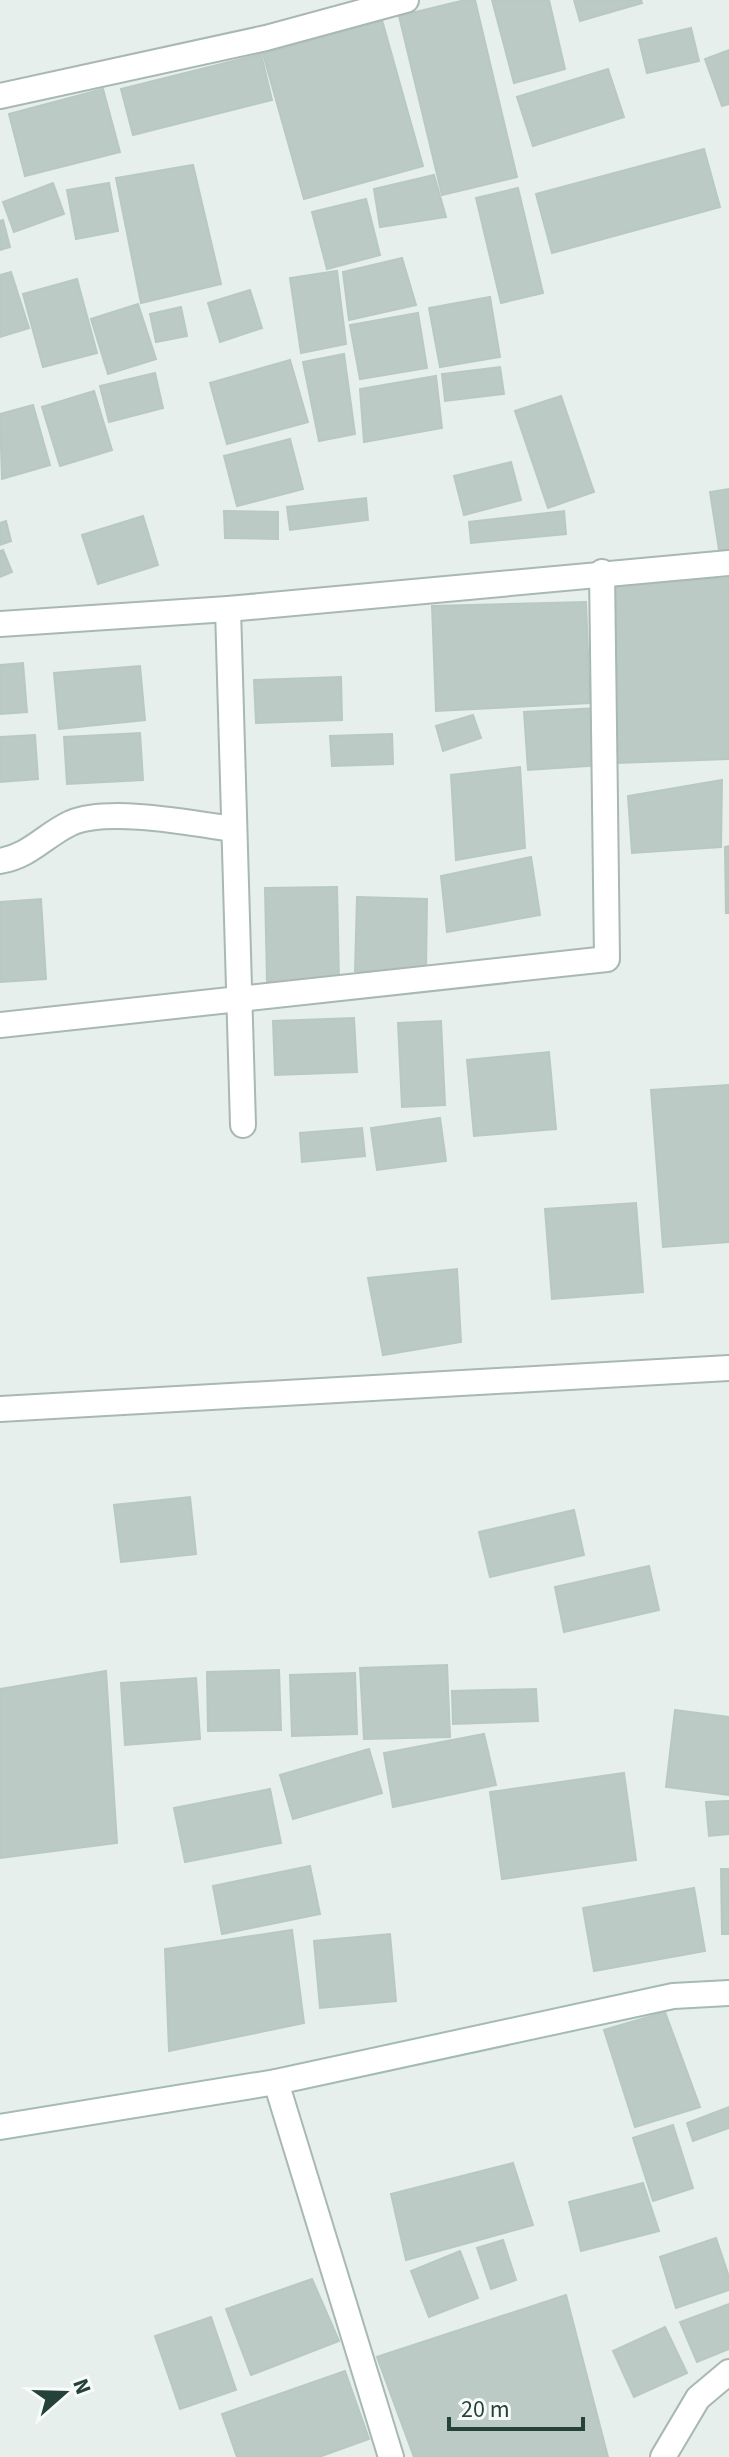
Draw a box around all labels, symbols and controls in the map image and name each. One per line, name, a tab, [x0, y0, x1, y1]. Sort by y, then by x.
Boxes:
north arrow	[24, 2353, 104, 2433]
text: N	[64, 2374, 99, 2399]
scale bar	[449, 2381, 583, 2431]
text: 20 m	[461, 2392, 510, 2427]

